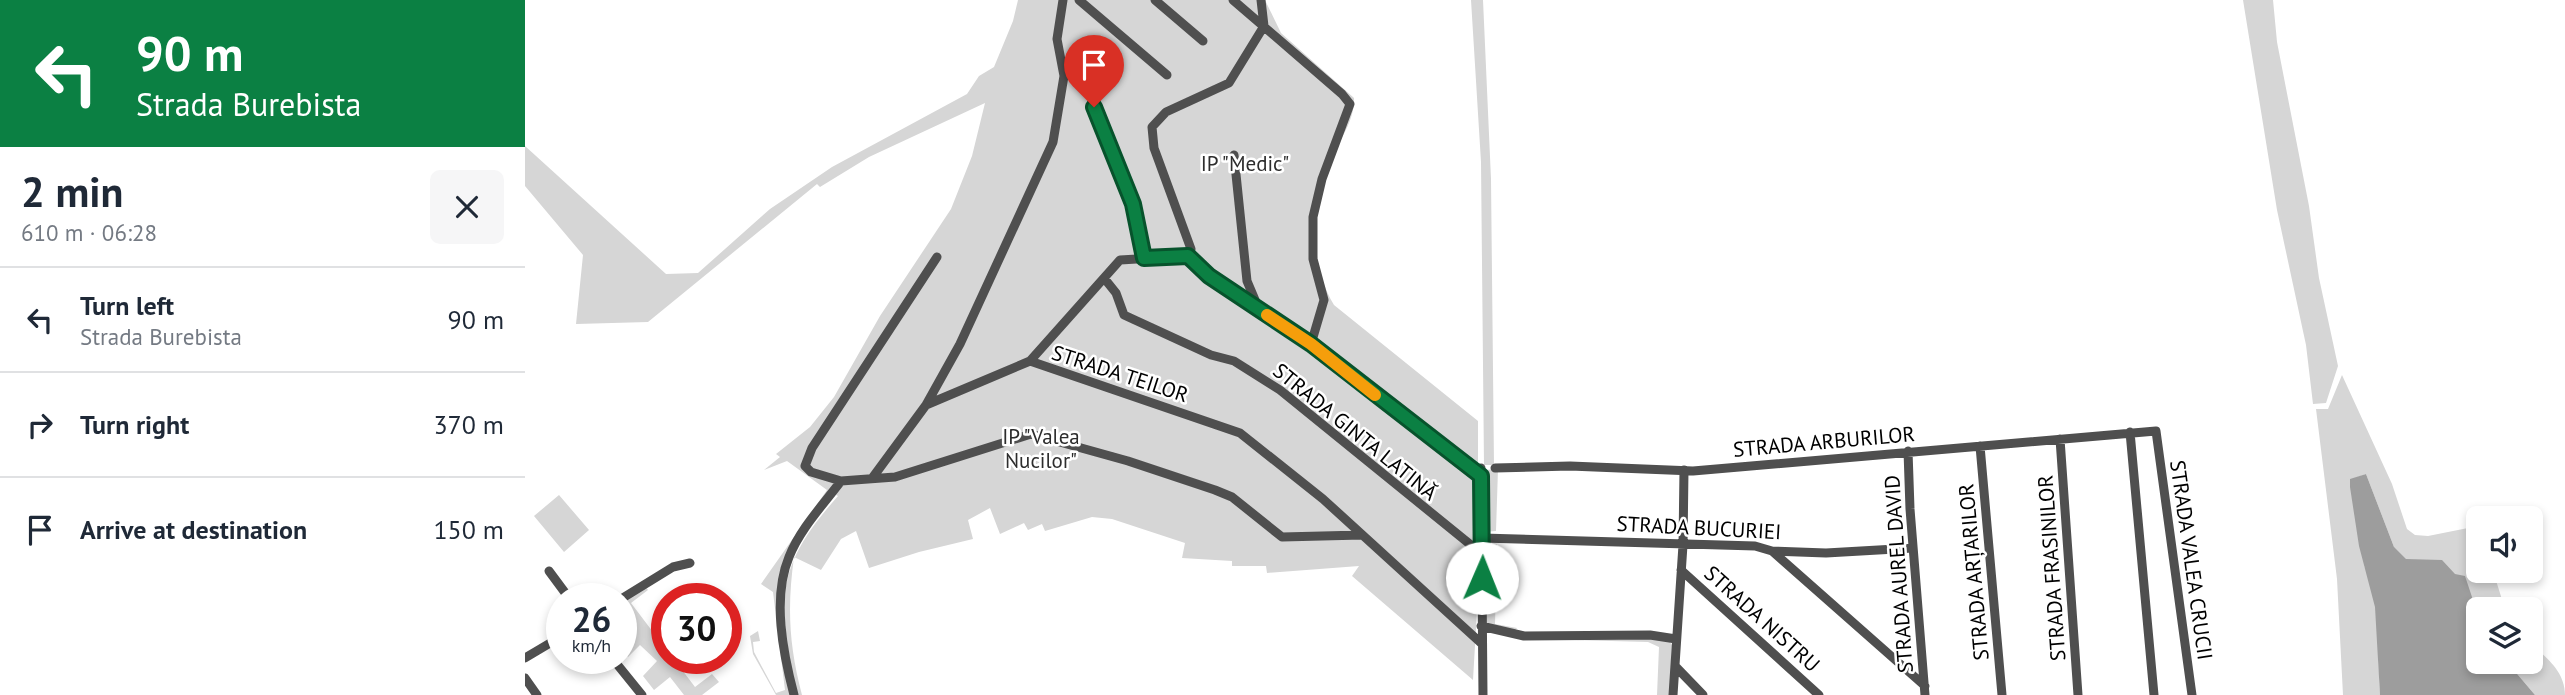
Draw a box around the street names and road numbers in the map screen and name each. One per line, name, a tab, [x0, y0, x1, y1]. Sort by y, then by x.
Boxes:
street label: STRADA TEILOR	[1048, 339, 1192, 408]
street label: STRADA GINTA LATINĂ	[1268, 357, 1444, 507]
street label: STRADA ARBURILOR	[1732, 420, 1916, 463]
street label: STRADA VALEA CRUCII	[2164, 458, 2219, 662]
street label: STRADA AUREL DAVID	[1878, 474, 1919, 674]
street label: STRADA FRASINILOR	[2032, 474, 2071, 662]
street label: STRADA ARȚARILOR	[1952, 482, 1995, 662]
street label: STRADA BUCURIEI	[1616, 510, 1782, 545]
street label: STRADA NISTRU	[1699, 560, 1826, 678]

